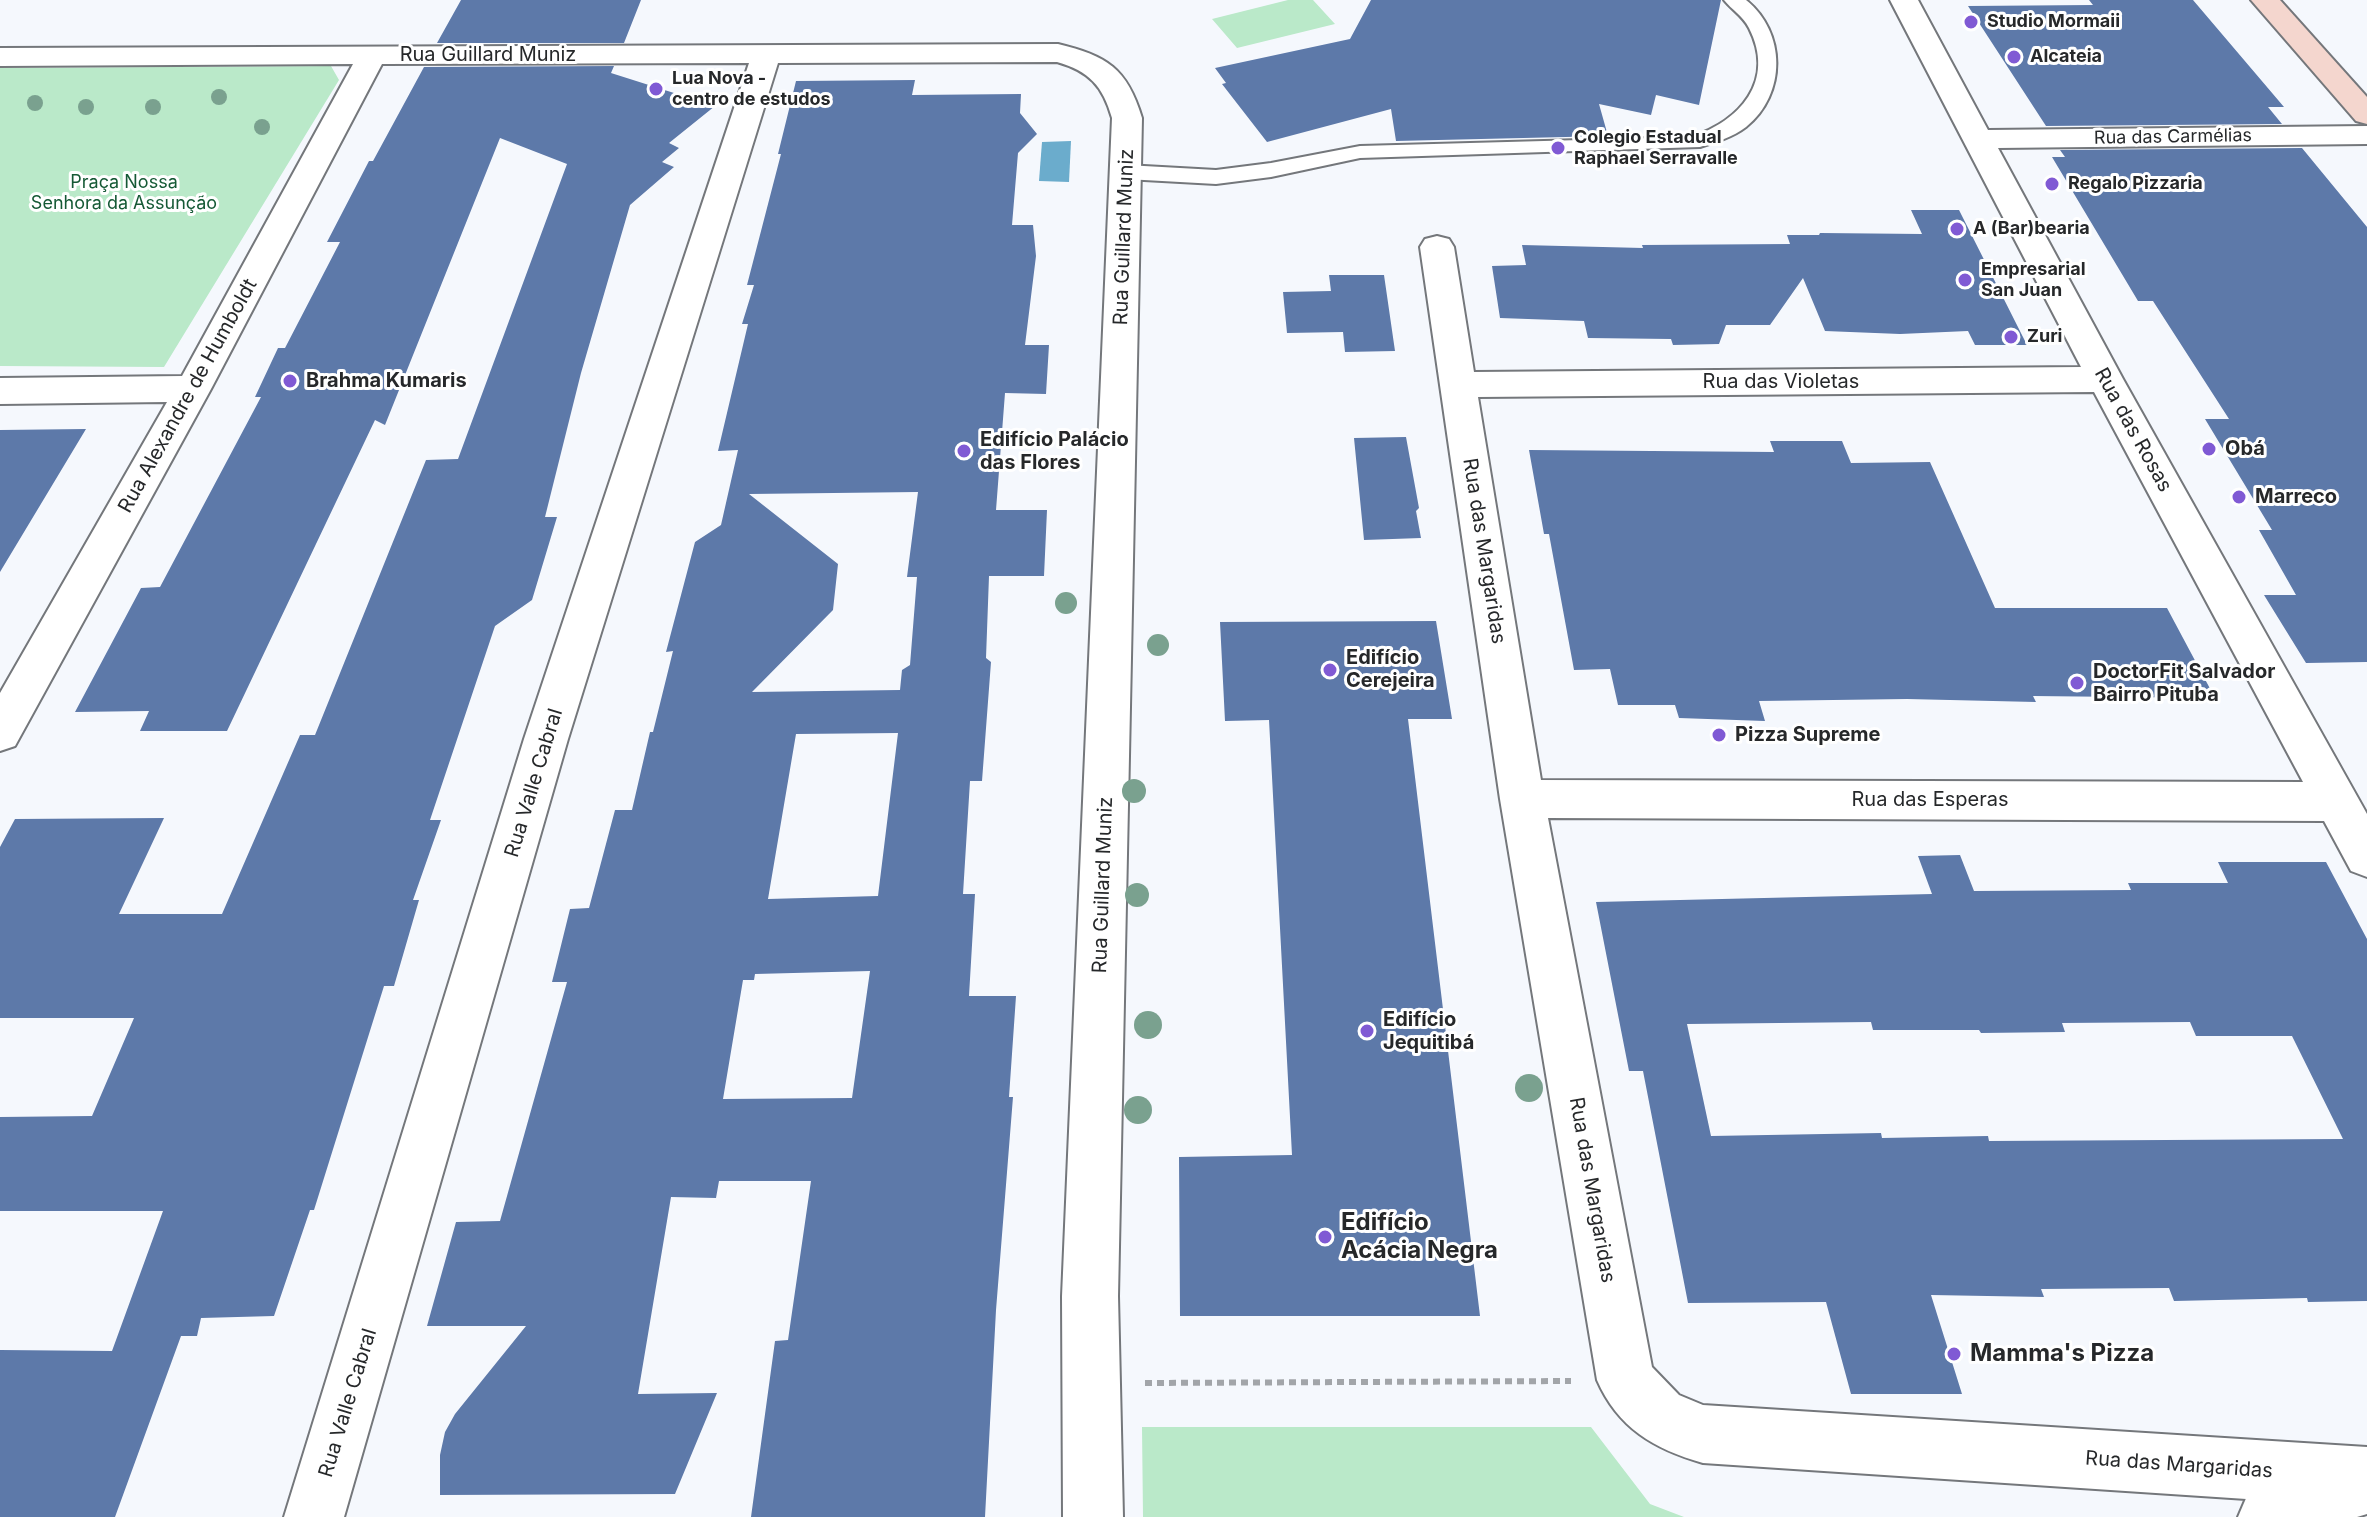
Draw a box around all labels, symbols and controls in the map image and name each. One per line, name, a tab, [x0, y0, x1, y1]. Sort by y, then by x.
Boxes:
place label: Studio Mormaii	[1987, 11, 2120, 33]
marker: Studio Mormaii	[1962, 13, 1980, 31]
street label: Rua Guillard Muniz	[400, 43, 576, 67]
place label: Alcateia	[2030, 46, 2102, 68]
marker: Alcateia	[2005, 48, 2023, 66]
place label: Lua Nova - centro de estudos	[672, 68, 831, 110]
marker: Lua Nova - centro de estudos	[647, 80, 665, 98]
street label: Rua das Carmélias	[2094, 125, 2252, 149]
place label: Colegio Estadual Raphael Serravalle	[1574, 127, 1738, 170]
marker: Colegio Estadual Raphael Serravalle	[1549, 139, 1567, 157]
street label: Rua Guillard Muniz	[1109, 148, 1139, 326]
park label: Praça Nossa Senhora da Assunção	[31, 172, 217, 214]
place label: Regalo Pizzaria	[2068, 173, 2203, 195]
marker: Regalo Pizzaria	[2043, 175, 2061, 193]
place label: A (Bar)bearia	[1973, 218, 2090, 240]
marker: A (Bar)bearia	[1948, 220, 1966, 238]
place label: Empresarial San Juan	[1981, 259, 2086, 302]
marker: Empresarial San Juan	[1956, 271, 1974, 289]
street label: Rua Alexandre de Humboldt	[114, 275, 262, 517]
place label: Zuri	[2027, 326, 2062, 348]
marker: Zuri	[2002, 328, 2020, 346]
street label: Rua das Rosas	[2089, 364, 2177, 496]
place label: Brahma Kumaris	[306, 369, 467, 393]
street label: Rua das Violetas	[1703, 370, 1859, 394]
marker: Brahma Kumaris	[281, 372, 299, 390]
place label: Edifício Palácio das Flores	[980, 428, 1129, 475]
place label: Obá	[2225, 437, 2265, 461]
marker: Obá	[2200, 440, 2218, 458]
marker: Edifício Palácio das Flores	[955, 442, 973, 460]
street label: Rua das Margaridas	[1457, 456, 1511, 646]
place label: Marreco	[2255, 485, 2337, 509]
marker: Marreco	[2230, 488, 2248, 506]
place label: Edifício Cerejeira	[1346, 646, 1435, 693]
place label: DoctorFit Salvador Bairro Pituba	[2093, 660, 2275, 707]
marker: Edifício Cerejeira	[1321, 661, 1339, 679]
marker: DoctorFit Salvador Bairro Pituba	[2068, 674, 2086, 692]
street label: Rua Valle Cabral	[500, 706, 568, 860]
place label: Pizza Supreme	[1735, 723, 1881, 747]
marker: Pizza Supreme	[1710, 726, 1728, 744]
street label: Rua das Esperas	[1851, 788, 2009, 812]
street label: Rua Guillard Muniz	[1088, 796, 1118, 974]
place label: Edifício Jequitibá	[1383, 1008, 1474, 1055]
marker: Edifício Jequitibá	[1358, 1022, 1376, 1040]
street label: Rua das Margaridas	[1564, 1095, 1620, 1285]
place label: Edifício Acácia Negra	[1341, 1209, 1498, 1265]
marker: Edifício Acácia Negra	[1316, 1228, 1334, 1246]
street label: Rua Valle Cabral	[314, 1326, 382, 1480]
place label: Mamma's Pizza	[1970, 1340, 2154, 1368]
marker: Mamma's Pizza	[1945, 1345, 1963, 1363]
street label: Rua das Margaridas	[2084, 1446, 2274, 1484]

